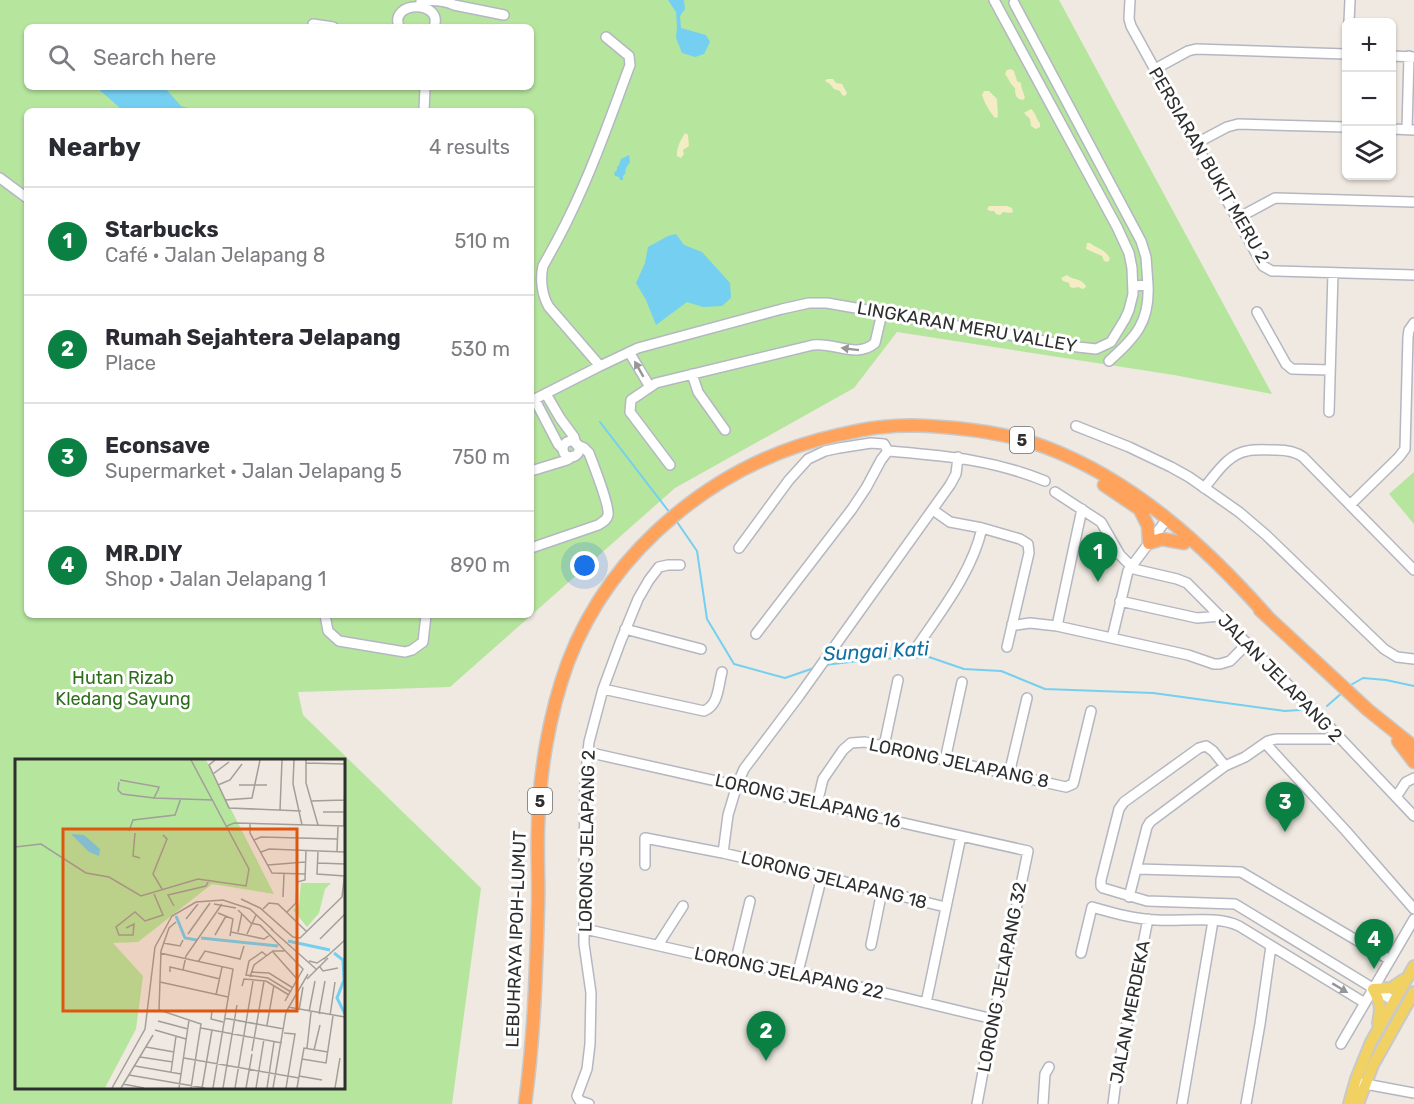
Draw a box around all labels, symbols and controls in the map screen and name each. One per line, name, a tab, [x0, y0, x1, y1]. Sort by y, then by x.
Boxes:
map controls	[1342, 18, 1396, 180]
button: +	[1342, 18, 1396, 72]
search box	[24, 24, 534, 90]
icon: search	[45, 41, 78, 74]
text: Search here	[93, 44, 216, 71]
street label: PERSIARAN BUKIT MERU 2	[1144, 63, 1274, 267]
button: −	[1342, 72, 1396, 126]
button: layers	[1342, 126, 1396, 180]
text: Nearby	[48, 132, 141, 163]
text: 4 results	[429, 135, 510, 159]
text: Starbucks	[105, 216, 219, 243]
text: 1	[63, 229, 72, 253]
text: 510 m	[454, 229, 510, 253]
text: Café · Jalan Jelapang 8	[105, 243, 325, 267]
street label: LINGKARAN MERU VALLEY	[855, 297, 1079, 357]
text: Rumah Sejahtera Jelapang	[105, 324, 401, 351]
text: 2	[61, 337, 74, 361]
text: 530 m	[451, 337, 510, 361]
one-way arrow	[841, 344, 860, 354]
text: Place	[105, 351, 156, 375]
one-way arrow	[634, 360, 644, 377]
road number: 5	[1010, 427, 1034, 453]
text: Econsave	[105, 432, 210, 459]
text: 3	[61, 445, 74, 469]
text: 750 m	[452, 445, 510, 469]
text: Supermarket · Jalan Jelapang 5	[105, 459, 402, 483]
pin: 1	[1078, 532, 1118, 582]
text: MR.DIY	[105, 540, 182, 567]
your location	[570, 551, 599, 580]
text: 4	[61, 553, 74, 577]
text: 890 m	[450, 553, 510, 577]
text: Shop · Jalan Jelapang 1	[105, 567, 326, 591]
street label: JALAN JELAPANG 2	[1213, 609, 1347, 747]
water label: Sungai Kati	[822, 636, 931, 666]
park label: Hutan Rizab Kledang Sayung	[55, 667, 191, 710]
street label: LORONG JELAPANG 8	[867, 733, 1051, 793]
street label: LORONG JELAPANG 2	[574, 750, 600, 932]
inset map	[15, 759, 345, 1089]
street label: LORONG JELAPANG 16	[713, 769, 903, 833]
pin: 3	[1266, 782, 1304, 832]
road number: 5	[528, 788, 552, 814]
street label: LEBUHRAYA IPOH-LUMUT	[501, 830, 531, 1048]
street label: LORONG JELAPANG 18	[739, 846, 929, 914]
street label: LORONG JELAPANG 32	[973, 880, 1031, 1074]
pin: 4	[1354, 920, 1394, 969]
street label: JALAN MERDEKA	[1105, 938, 1155, 1086]
street label: LORONG JELAPANG 22	[692, 942, 886, 1004]
one-way arrow	[1332, 982, 1348, 993]
pin: 2	[746, 1012, 786, 1061]

